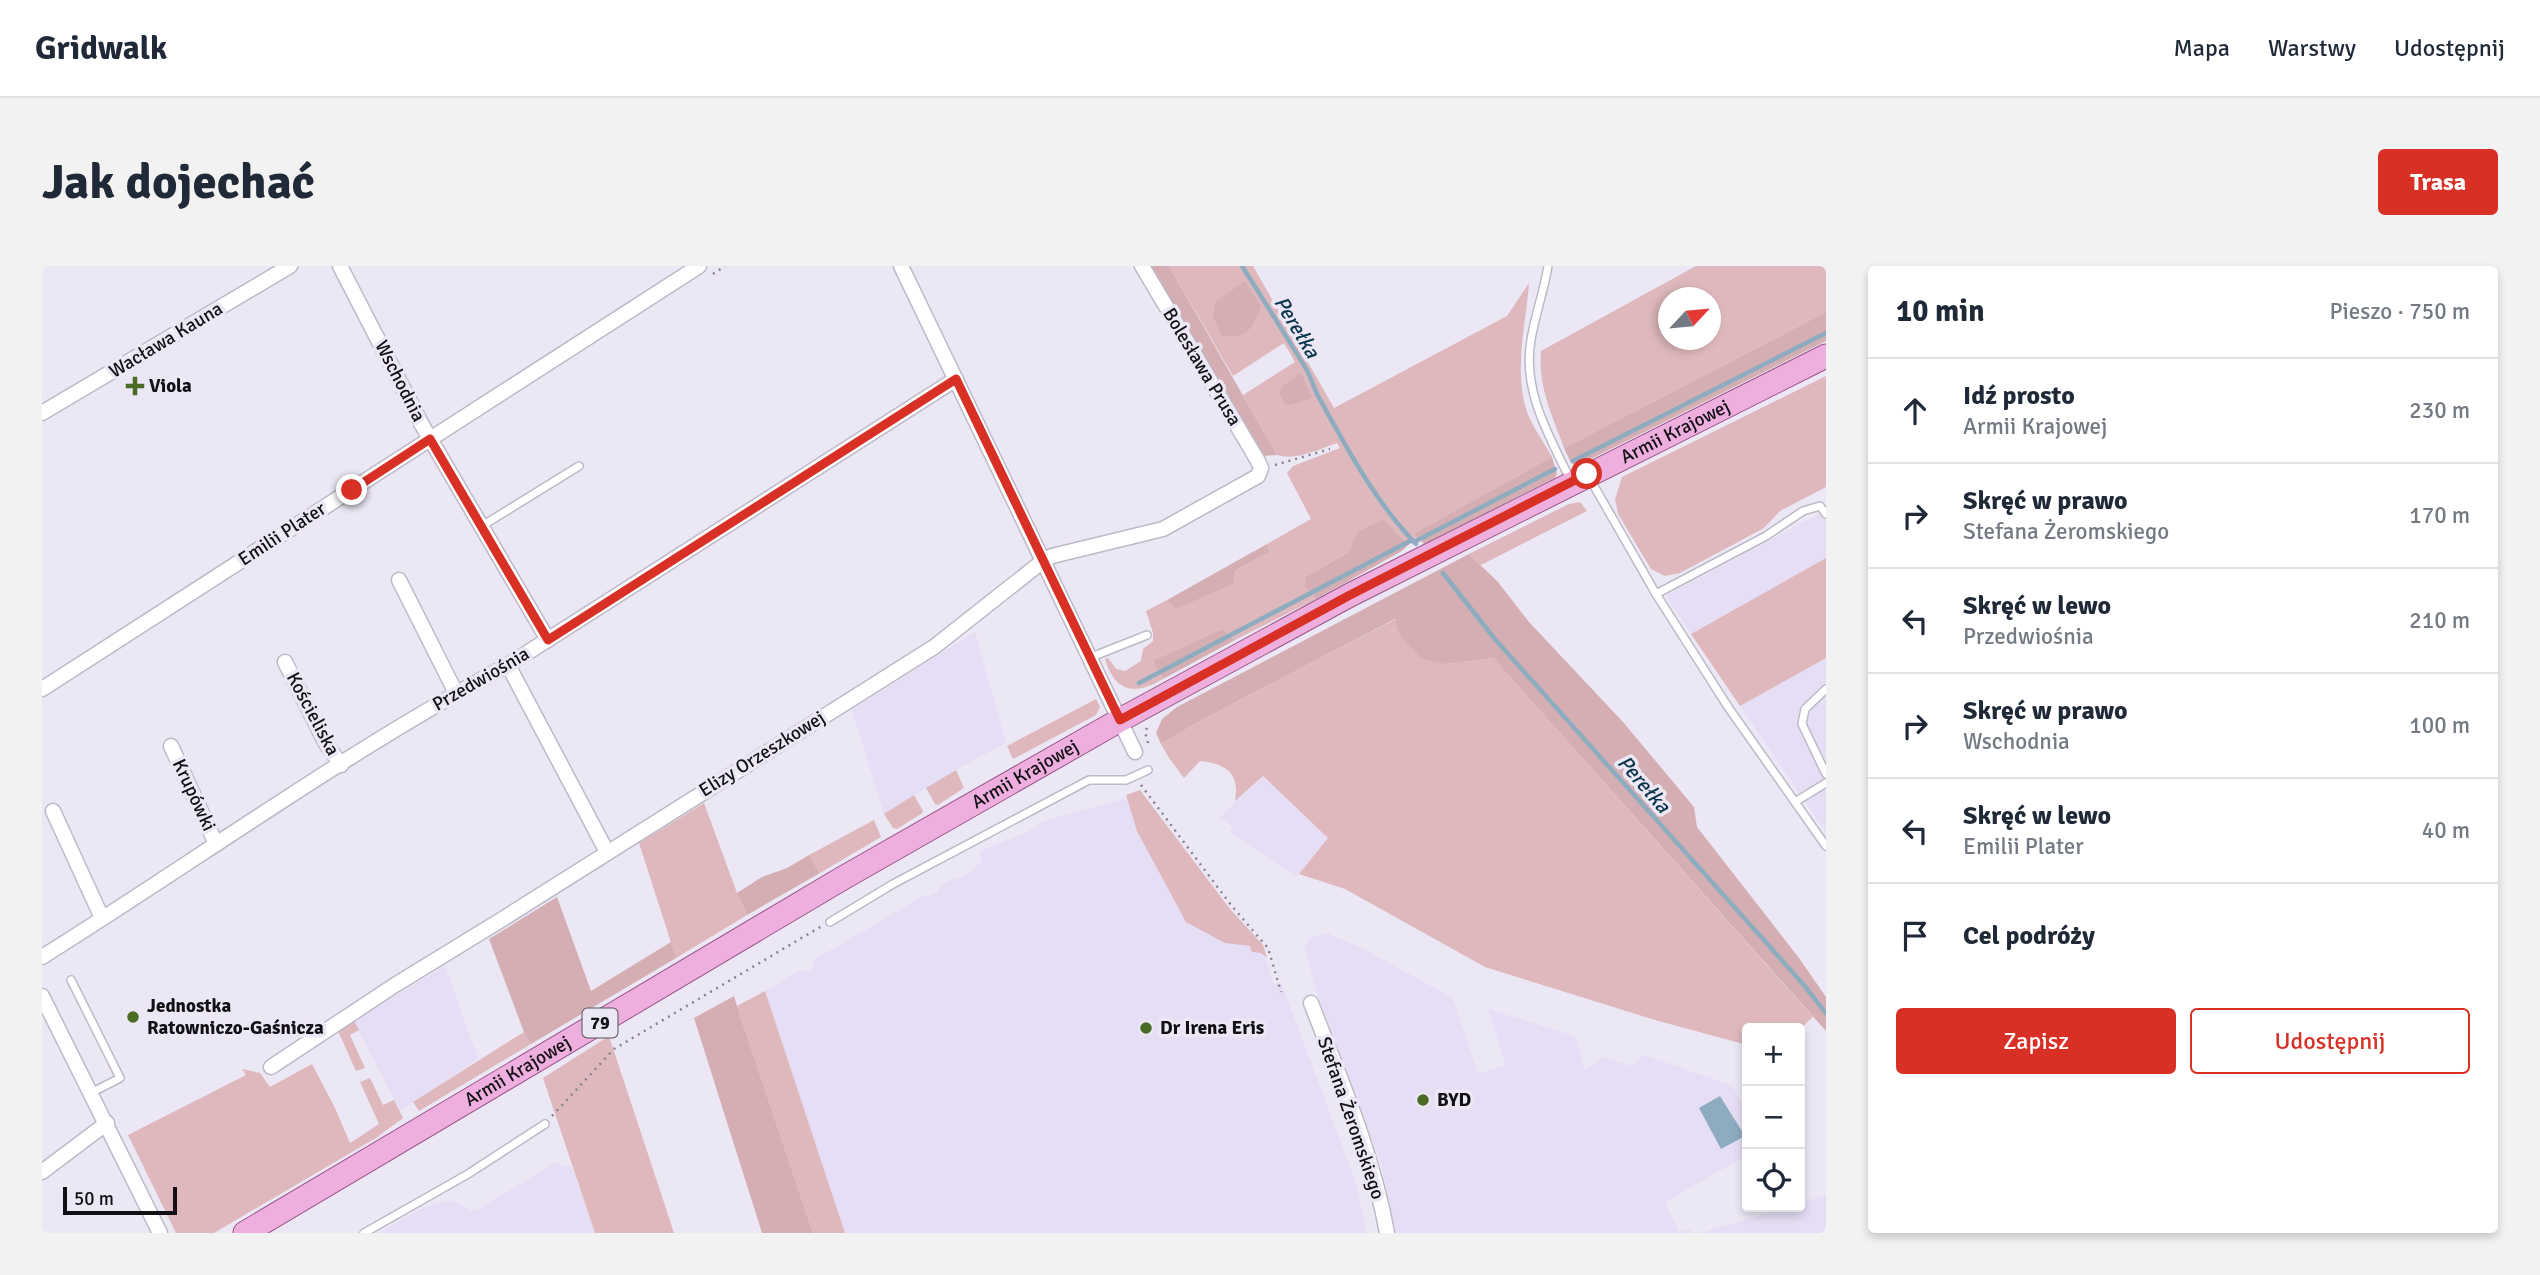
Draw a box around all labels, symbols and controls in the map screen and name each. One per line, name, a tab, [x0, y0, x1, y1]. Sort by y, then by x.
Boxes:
text: Gridwalk	[35, 28, 167, 69]
text: Mapa	[2173, 33, 2230, 63]
text: Warstwy	[2268, 33, 2356, 63]
text: Udostępnij	[2394, 33, 2505, 63]
button: Trasa	[2378, 149, 2498, 215]
text: Jak dojechać	[42, 152, 315, 212]
north arrow	[1658, 287, 1721, 350]
water label: Perełka	[1268, 291, 1326, 364]
text: 10 min	[1896, 293, 1985, 330]
street label: Wacława Kauna	[105, 297, 227, 383]
text: Pieszo · 750 m	[2329, 297, 2470, 326]
street label: Bolesława Prusa	[1157, 304, 1247, 430]
street label: Wschodnia	[369, 336, 431, 426]
place label: Viola	[149, 374, 192, 398]
marker: Viola	[127, 378, 143, 394]
text: Idź prosto	[1963, 380, 2075, 412]
icon: ahead	[1896, 392, 1934, 430]
street label: Armii Krajowej	[1616, 394, 1734, 469]
text: 230 m	[2409, 396, 2470, 425]
text: Armii Krajowej	[1963, 412, 2107, 441]
route start	[1571, 458, 1602, 489]
route end	[336, 474, 367, 505]
text: Skręć w prawo	[1963, 485, 2128, 517]
street label: Emilii Plater	[234, 497, 330, 571]
icon: right	[1896, 497, 1934, 535]
text: 170 m	[2409, 501, 2470, 530]
text: Stefana Żeromskiego	[1963, 517, 2169, 546]
text: Skręć w lewo	[1963, 590, 2111, 622]
icon: left	[1896, 602, 1934, 640]
text: 210 m	[2409, 606, 2470, 635]
text: Przedwiośnia	[1963, 622, 2094, 651]
street label: Przedwiośnia	[428, 642, 534, 716]
street label: Kościeliska	[281, 668, 345, 760]
text: Skręć w prawo	[1963, 695, 2128, 727]
street label: Elizy Orzeszkowej	[694, 706, 830, 802]
icon: right	[1896, 707, 1934, 745]
text: 100 m	[2409, 711, 2470, 740]
text: Wschodnia	[1963, 727, 2070, 756]
street label: Armii Krajowej	[967, 734, 1083, 814]
water label: Perełka	[1612, 750, 1677, 819]
street label: Krupówki	[167, 755, 221, 835]
text: Skręć w lewo	[1963, 800, 2111, 832]
icon: left	[1896, 812, 1934, 850]
text: 40 m	[2422, 816, 2470, 845]
text: Emilii Plater	[1963, 832, 2084, 861]
icon: arrive	[1896, 917, 1934, 955]
text: Cel podróży	[1963, 920, 2095, 952]
place label: Jednostka Ratowniczo-Gaśnicza	[147, 994, 324, 1040]
road number: 79	[582, 1008, 618, 1038]
button: Zapisz	[1896, 1008, 2176, 1074]
button: Udostępnij	[2190, 1008, 2470, 1074]
marker: Jednostka Ratowniczo-Gaśnicza	[125, 1009, 141, 1025]
place label: Dr Irena Eris	[1160, 1016, 1264, 1040]
marker: Dr Irena Eris	[1138, 1020, 1154, 1036]
map controls	[1742, 1023, 1805, 1212]
button: +	[1742, 1023, 1805, 1086]
street label: Armii Krajowej	[460, 1030, 575, 1112]
street label: Stefana Żeromskiego	[1312, 1034, 1390, 1203]
button: −	[1742, 1086, 1805, 1149]
place label: BYD	[1437, 1088, 1471, 1112]
marker: BYD	[1415, 1092, 1431, 1108]
button: locate	[1742, 1149, 1805, 1212]
scale bar	[63, 1184, 177, 1216]
text: 50 m	[74, 1187, 114, 1211]

